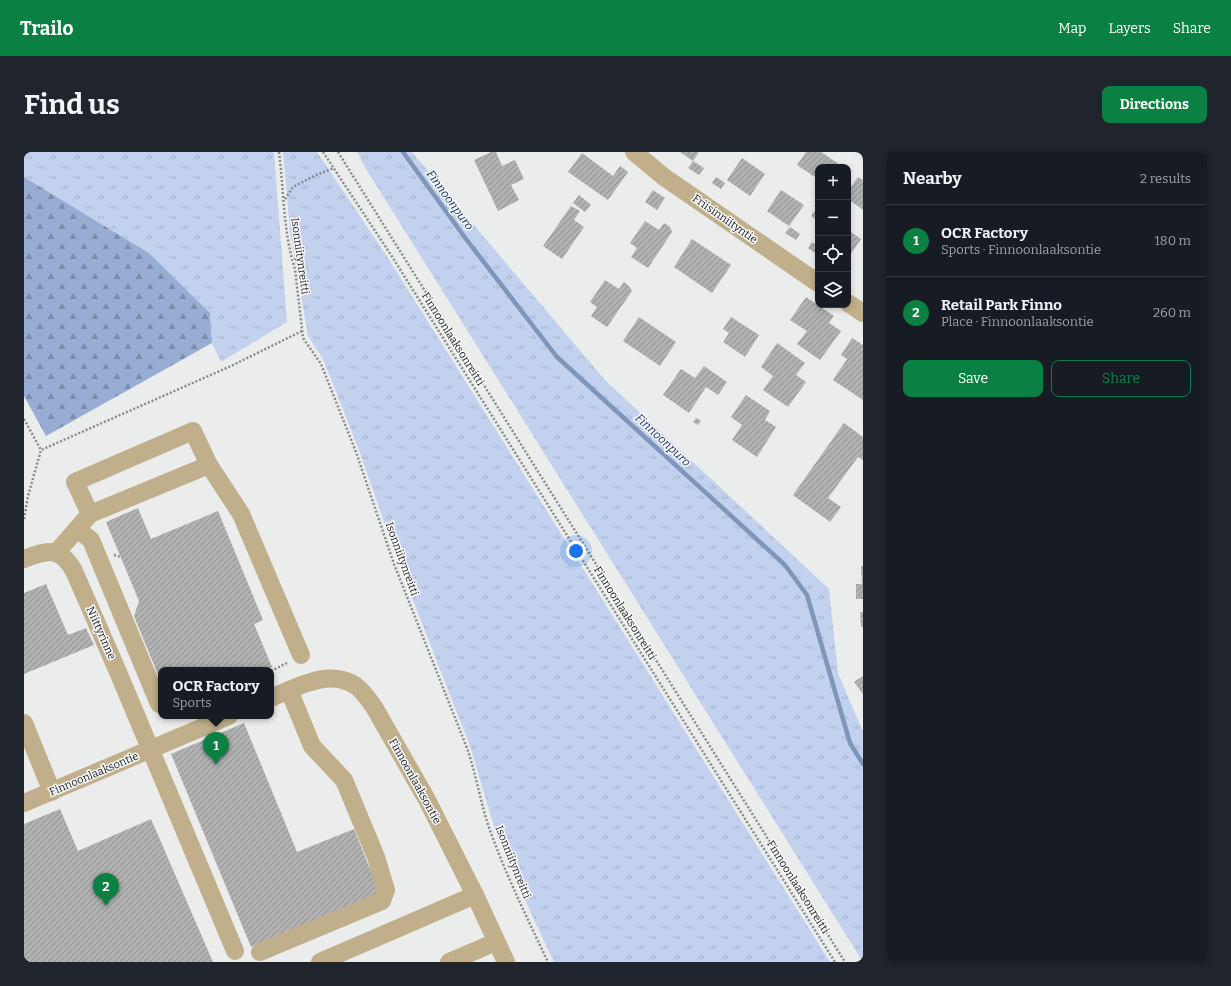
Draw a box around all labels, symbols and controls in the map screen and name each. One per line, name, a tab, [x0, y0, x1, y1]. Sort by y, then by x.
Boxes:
text: Trailo	[20, 17, 73, 40]
text: Map	[1058, 20, 1086, 37]
text: Layers	[1108, 20, 1151, 37]
text: Share	[1173, 20, 1211, 37]
button: Directions	[1102, 86, 1207, 123]
text: Find us	[24, 88, 120, 121]
map controls	[815, 164, 851, 308]
button: +	[815, 164, 851, 200]
water label: Finnoonpuro	[424, 167, 477, 233]
text: Nearby	[903, 168, 962, 189]
text: 2 results	[1140, 171, 1191, 186]
street label: Friisinniityntie	[690, 192, 760, 246]
button: −	[815, 200, 851, 236]
street label: Isonniitynreitti	[288, 217, 312, 296]
text: OCR Factory	[941, 224, 1028, 242]
text: 1	[913, 233, 919, 248]
text: 180 m	[1155, 233, 1191, 248]
button: locate	[815, 236, 851, 272]
text: Sports · Finnoonlaaksontie	[941, 242, 1101, 257]
button: layers	[815, 272, 851, 308]
street label: Finnoonlaaksonreitti	[419, 290, 487, 389]
text: Retail Park Finno	[941, 296, 1062, 314]
text: 2	[912, 305, 920, 320]
text: 260 m	[1153, 305, 1191, 320]
text: Place · Finnoonlaaksontie	[941, 314, 1094, 329]
button: Save	[903, 360, 1043, 397]
button: Share	[1051, 360, 1191, 397]
water label: Finnoonpuro	[632, 411, 694, 469]
street label: Isonniitynreitti	[383, 520, 422, 598]
your location	[566, 541, 586, 561]
street label: Finnoonlaaksonreitti	[591, 564, 659, 663]
street label: Niittyrinne	[84, 604, 118, 662]
popup	[158, 667, 274, 719]
text: OCR Factory	[172, 677, 260, 695]
text: Sports	[172, 695, 212, 710]
pin: 1	[203, 732, 229, 765]
street label: Finnoonlaaksontie	[386, 736, 444, 826]
street label: Finnoonlaaksontie	[47, 749, 141, 799]
street label: Isonniitynreitti	[492, 824, 534, 901]
street label: Finnoonlaaksonreitti	[764, 838, 832, 937]
pin: 2	[93, 873, 119, 906]

